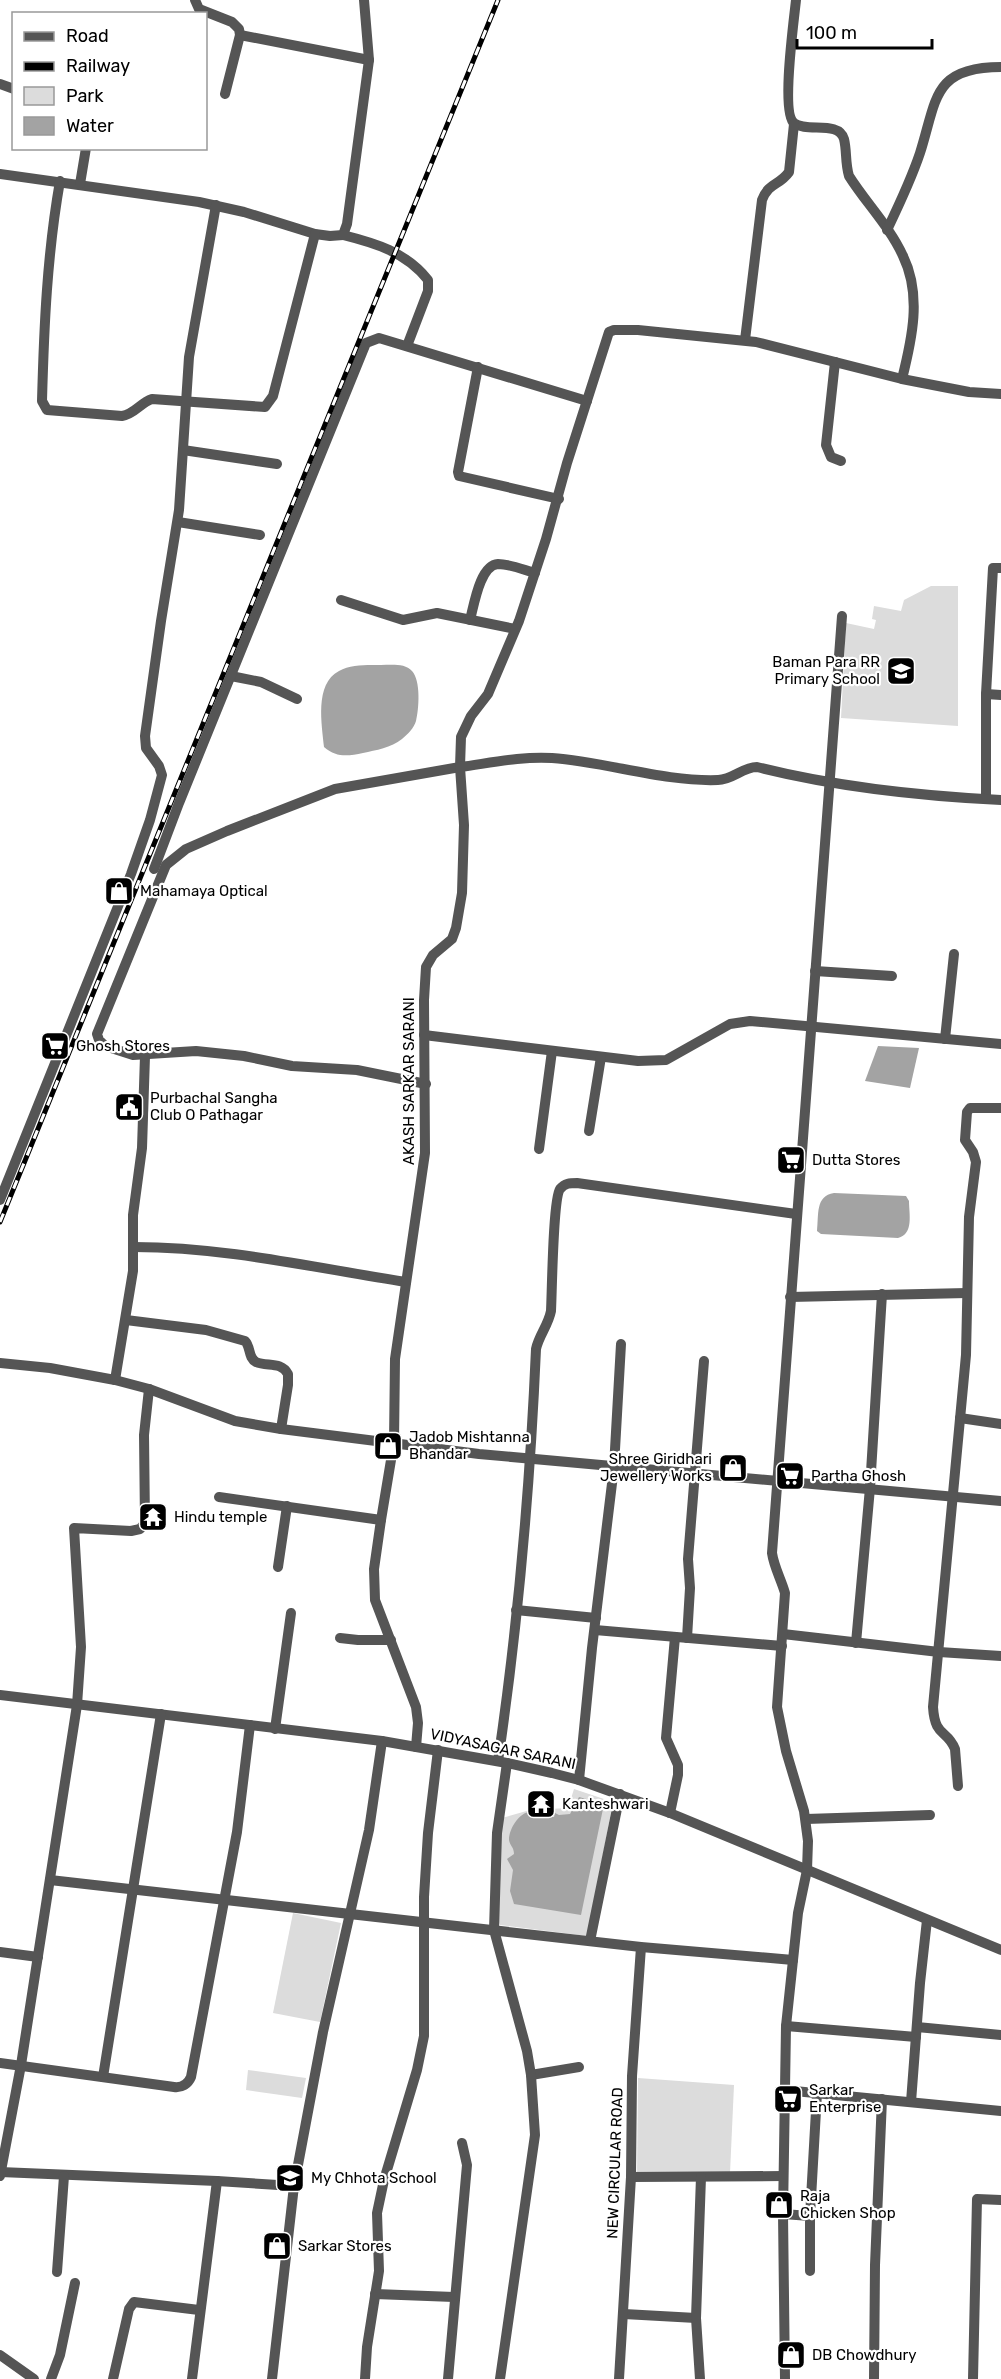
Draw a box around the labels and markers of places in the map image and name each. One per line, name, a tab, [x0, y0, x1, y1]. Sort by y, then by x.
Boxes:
place label: Baman Para RR Primary School	[772, 653, 880, 688]
school or university icon: Baman Para RR Primary School	[885, 655, 917, 687]
shop icon: Mahamaya Optical	[103, 875, 135, 907]
place label: Mahamaya Optical	[140, 882, 268, 900]
supermarket icon: Ghosh Stores	[39, 1030, 71, 1062]
place label: Ghosh Stores	[76, 1037, 170, 1055]
place label: Purbachal Sangha Club O Pathagar	[150, 1089, 278, 1124]
public building icon: Purbachal Sangha Club O Pathagar	[113, 1091, 145, 1123]
supermarket icon: Dutta Stores	[775, 1144, 807, 1176]
place label: Dutta Stores	[812, 1151, 901, 1169]
place label: Jadob Mishtanna Bhandar	[409, 1428, 530, 1463]
shop icon: Jadob Mishtanna Bhandar	[372, 1430, 404, 1462]
place label: Shree Giridhari Jewellery Works	[600, 1450, 712, 1485]
shop icon: Shree Giridhari Jewellery Works	[717, 1452, 749, 1484]
supermarket icon: Partha Ghosh	[774, 1460, 806, 1492]
place label: Partha Ghosh	[811, 1467, 906, 1485]
temple icon: Hindu temple	[137, 1501, 169, 1533]
place label: Hindu temple	[174, 1508, 267, 1526]
temple icon: Kanteshwari	[525, 1788, 557, 1820]
place label: Kanteshwari	[562, 1795, 649, 1813]
place label: Sarkar Enterprise	[809, 2081, 881, 2116]
supermarket icon: Sarkar Enterprise	[772, 2083, 804, 2115]
school or university icon: My Chhota School	[274, 2162, 306, 2194]
place label: My Chhota School	[311, 2169, 437, 2187]
place label: Raja Chicken Shop	[800, 2187, 896, 2222]
shop icon: Raja Chicken Shop	[763, 2189, 795, 2221]
shop icon: Sarkar Stores	[261, 2230, 293, 2262]
place label: Sarkar Stores	[298, 2237, 392, 2255]
shop icon: DB Chowdhury	[775, 2339, 807, 2371]
place label: DB Chowdhury	[812, 2346, 916, 2364]

